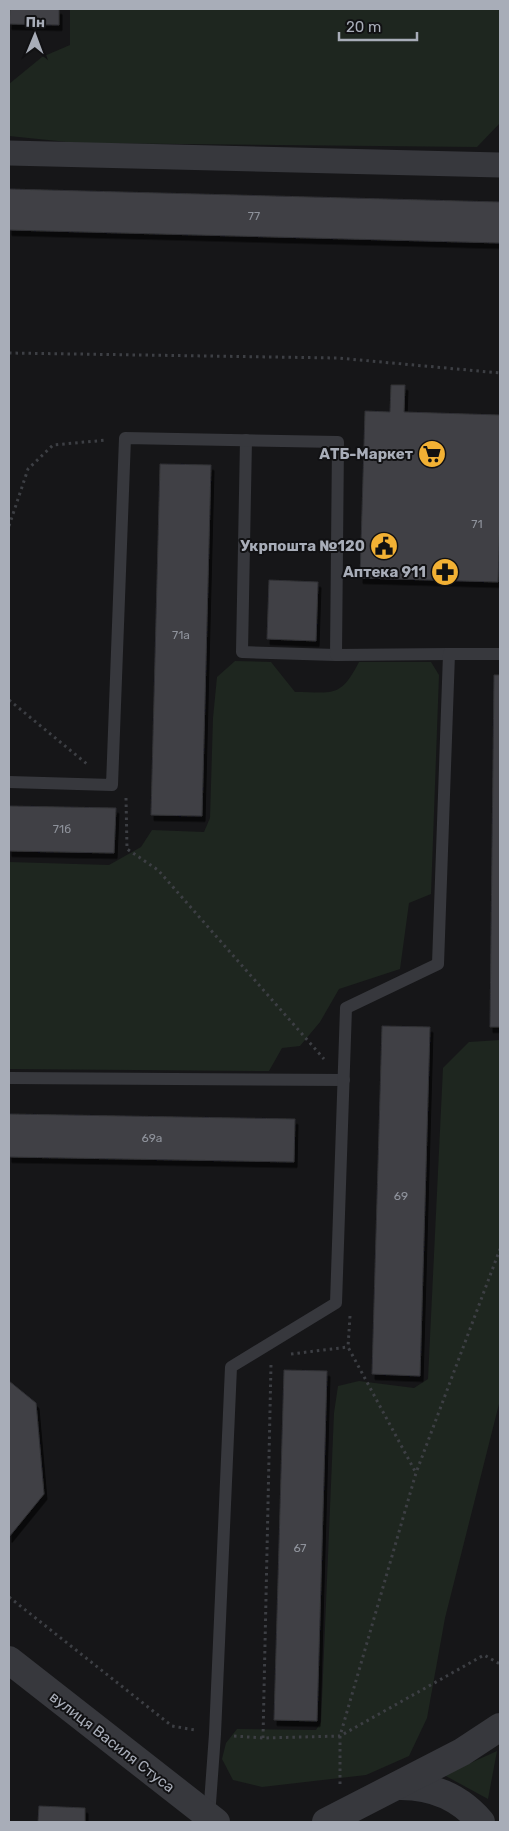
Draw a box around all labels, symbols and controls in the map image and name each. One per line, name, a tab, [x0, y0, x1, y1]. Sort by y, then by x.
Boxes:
north arrow	[10, 10, 60, 60]
scale bar	[339, 10, 416, 42]
text: Пн	[25, 14, 45, 31]
text: 20 m	[346, 18, 381, 36]
house number: 77	[248, 209, 260, 223]
supermarket icon: АТБ-Маркет	[417, 439, 447, 469]
place label: АТБ-Маркет	[319, 445, 414, 463]
house number: 71	[471, 517, 483, 531]
public building icon: Укрпошта №120	[369, 531, 399, 561]
place label: Укрпошта №120	[240, 537, 365, 555]
pharmacy icon: Аптека 911	[430, 557, 460, 587]
place label: Аптека 911	[343, 563, 426, 581]
house number: 71а	[172, 628, 190, 642]
house number: 71б	[53, 822, 71, 836]
house number: 69а	[142, 1131, 162, 1145]
house number: 69	[394, 1189, 408, 1203]
house number: 67	[293, 1541, 307, 1555]
street label: вулиця Василя Стуса	[46, 1688, 178, 1796]

